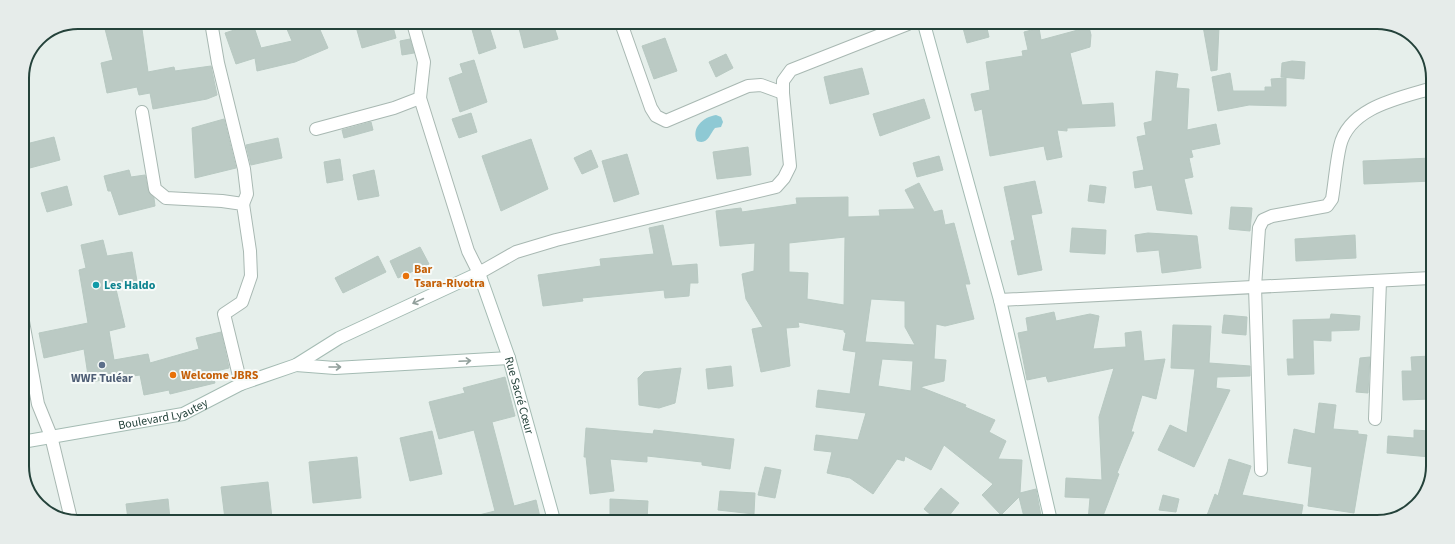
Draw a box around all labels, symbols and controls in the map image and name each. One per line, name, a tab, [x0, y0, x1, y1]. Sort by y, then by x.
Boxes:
place label: Bar Tsara-Rivotra	[414, 261, 485, 292]
marker: Bar Tsara-Rivotra	[401, 271, 411, 281]
place label: Les Haldo	[104, 277, 156, 294]
marker: Les Haldo	[91, 280, 101, 290]
one-way arrow	[413, 298, 425, 305]
street label: Rue Sacré Cœur	[501, 355, 538, 437]
one-way arrow	[458, 357, 471, 364]
marker: WWF Tuléar	[97, 360, 107, 370]
one-way arrow	[328, 363, 341, 371]
place label: Welcome JBRS	[181, 367, 259, 384]
place label: WWF Tuléar	[71, 370, 133, 387]
marker: Welcome JBRS	[168, 370, 178, 380]
street label: Boulevard Lyautey	[117, 394, 211, 434]

